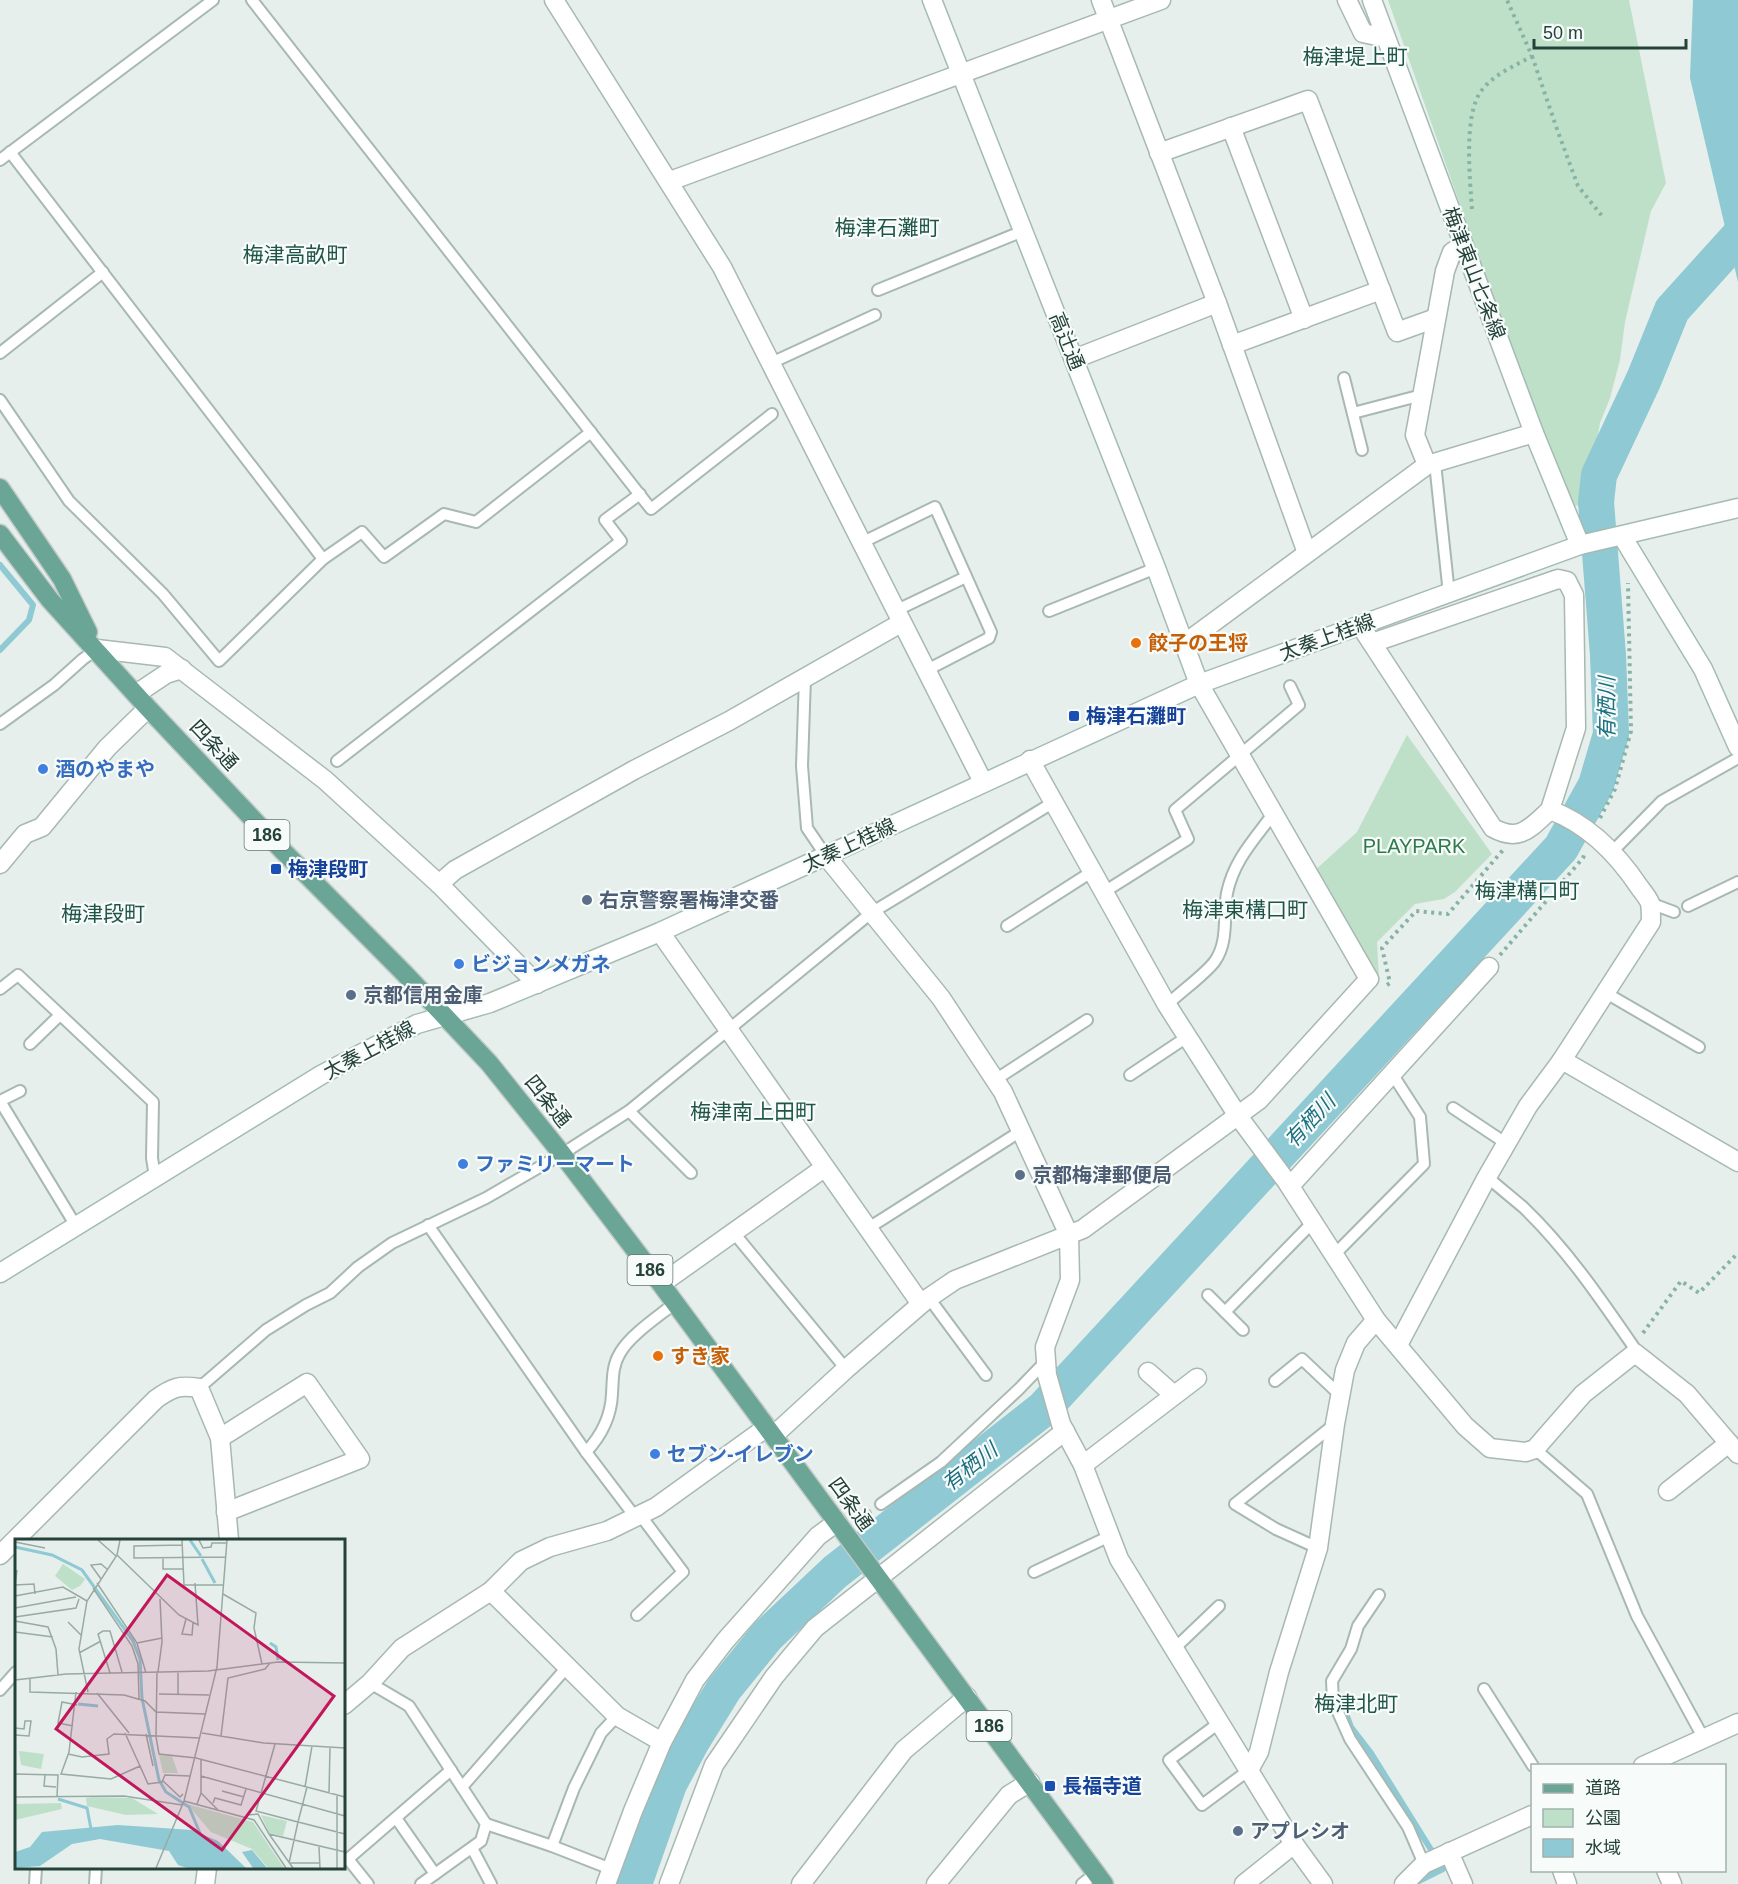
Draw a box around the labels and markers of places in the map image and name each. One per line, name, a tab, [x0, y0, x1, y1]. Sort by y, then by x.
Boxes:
place label: 餃子の王将	[1148, 632, 1248, 654]
marker: 餃子の王将	[1129, 636, 1143, 650]
place label: 梅津石灘町	[1086, 705, 1186, 727]
marker: 梅津石灘町	[1067, 709, 1081, 723]
place label: 酒のやまや	[55, 758, 155, 780]
marker: 酒のやまや	[36, 762, 50, 776]
place label: 梅津段町	[288, 858, 368, 880]
marker: 梅津段町	[269, 862, 283, 876]
place label: 右京警察署梅津交番	[599, 889, 779, 911]
marker: 右京警察署梅津交番	[580, 893, 594, 907]
place label: ビジョンメガネ	[471, 953, 610, 975]
marker: ビジョンメガネ	[452, 957, 466, 971]
place label: 京都信用金庫	[363, 984, 483, 1006]
marker: 京都信用金庫	[344, 988, 358, 1002]
place label: ファミリーマート	[475, 1153, 635, 1175]
marker: ファミリーマート	[456, 1157, 470, 1171]
place label: 京都梅津郵便局	[1032, 1164, 1172, 1186]
marker: 京都梅津郵便局	[1013, 1168, 1027, 1182]
place label: すき家	[670, 1345, 730, 1367]
marker: すき家	[651, 1349, 665, 1363]
place label: セブン-イレブン	[667, 1443, 814, 1465]
marker: セブン-イレブン	[648, 1447, 662, 1461]
place label: 長福寺道	[1062, 1775, 1142, 1797]
marker: 長福寺道	[1043, 1779, 1057, 1793]
place label: アプレシオ	[1250, 1820, 1350, 1842]
marker: アプレシオ	[1231, 1824, 1245, 1838]

